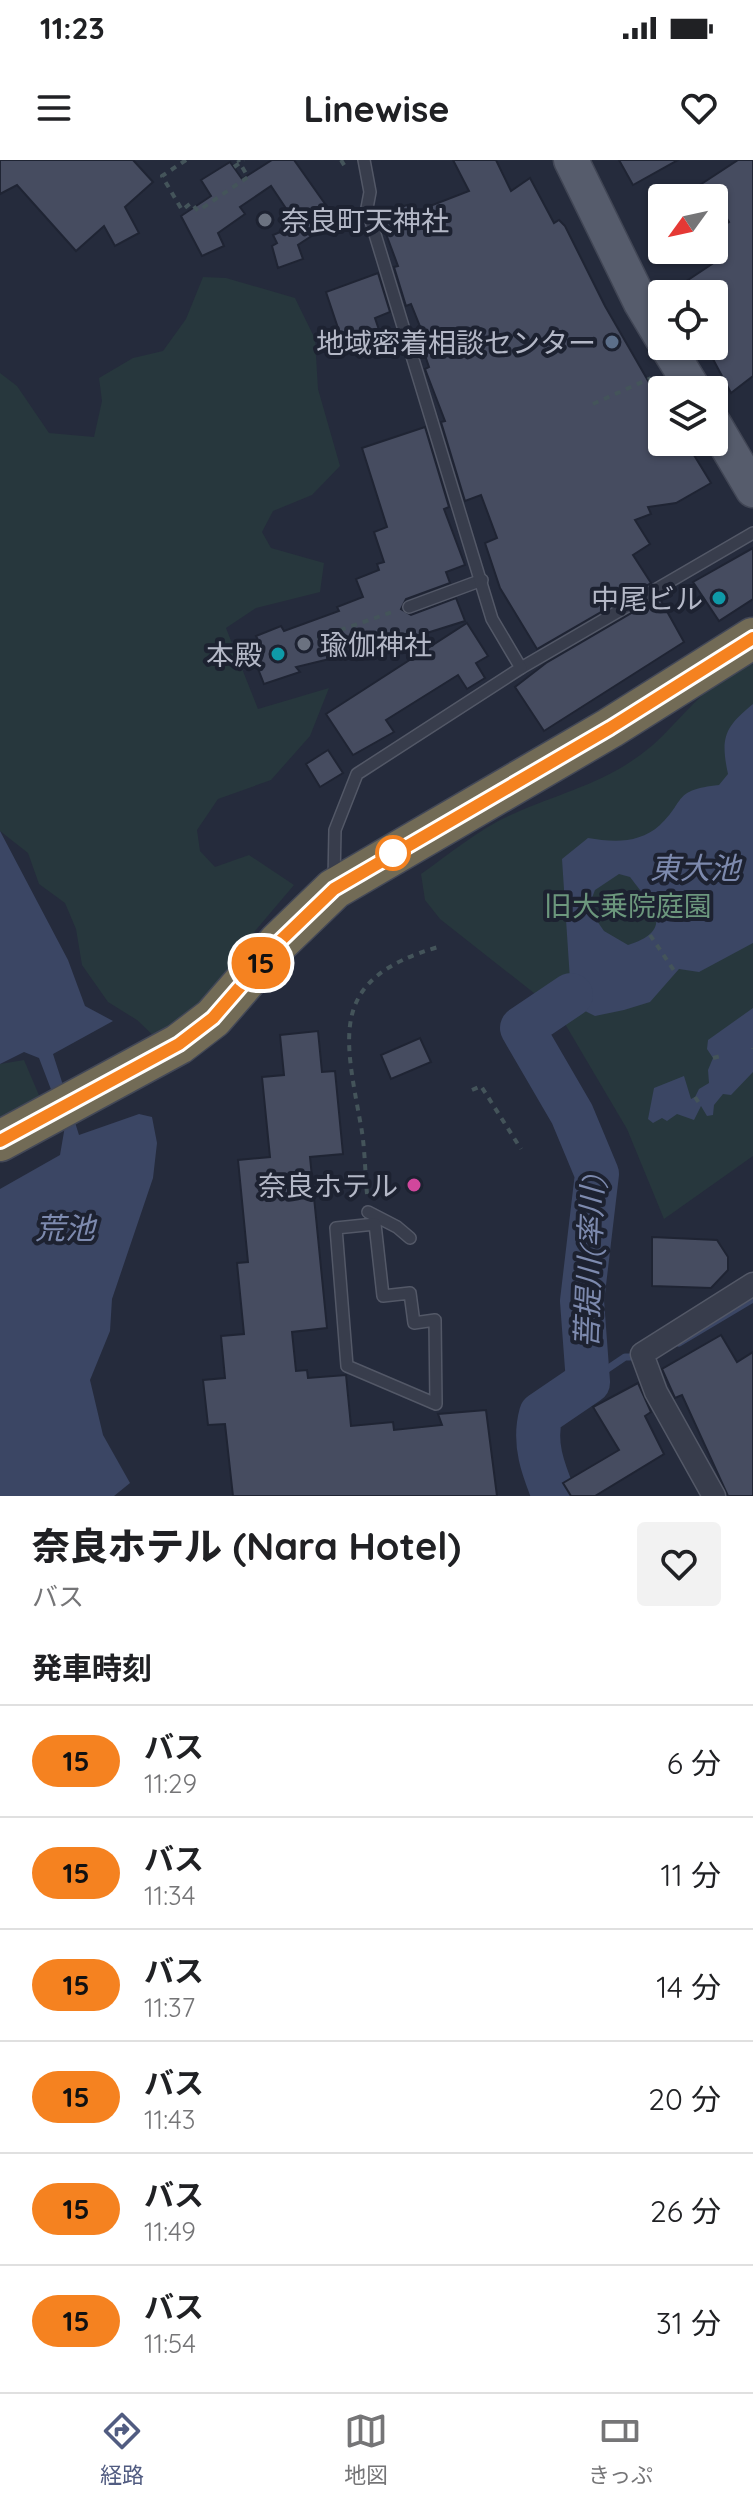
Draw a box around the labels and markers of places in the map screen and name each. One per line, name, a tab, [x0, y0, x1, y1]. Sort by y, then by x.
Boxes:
place label: 奈良町天神社	[281, 203, 449, 238]
marker: 奈良町天神社	[256, 211, 274, 229]
place label: 地域密着相談センター	[316, 325, 596, 360]
marker: 地域密着相談センター	[603, 333, 621, 351]
place label: 中尾ビル	[591, 581, 703, 616]
marker: 中尾ビル	[710, 589, 728, 607]
place label: 瑜伽神社	[320, 627, 432, 662]
marker: 瑜伽神社	[295, 635, 313, 653]
place label: 本殿	[206, 637, 262, 672]
marker: 本殿	[269, 645, 287, 663]
unlabelled marker	[376, 836, 410, 870]
place label: 奈良ホテル	[258, 1168, 398, 1203]
marker: 奈良ホテル	[405, 1176, 423, 1194]

